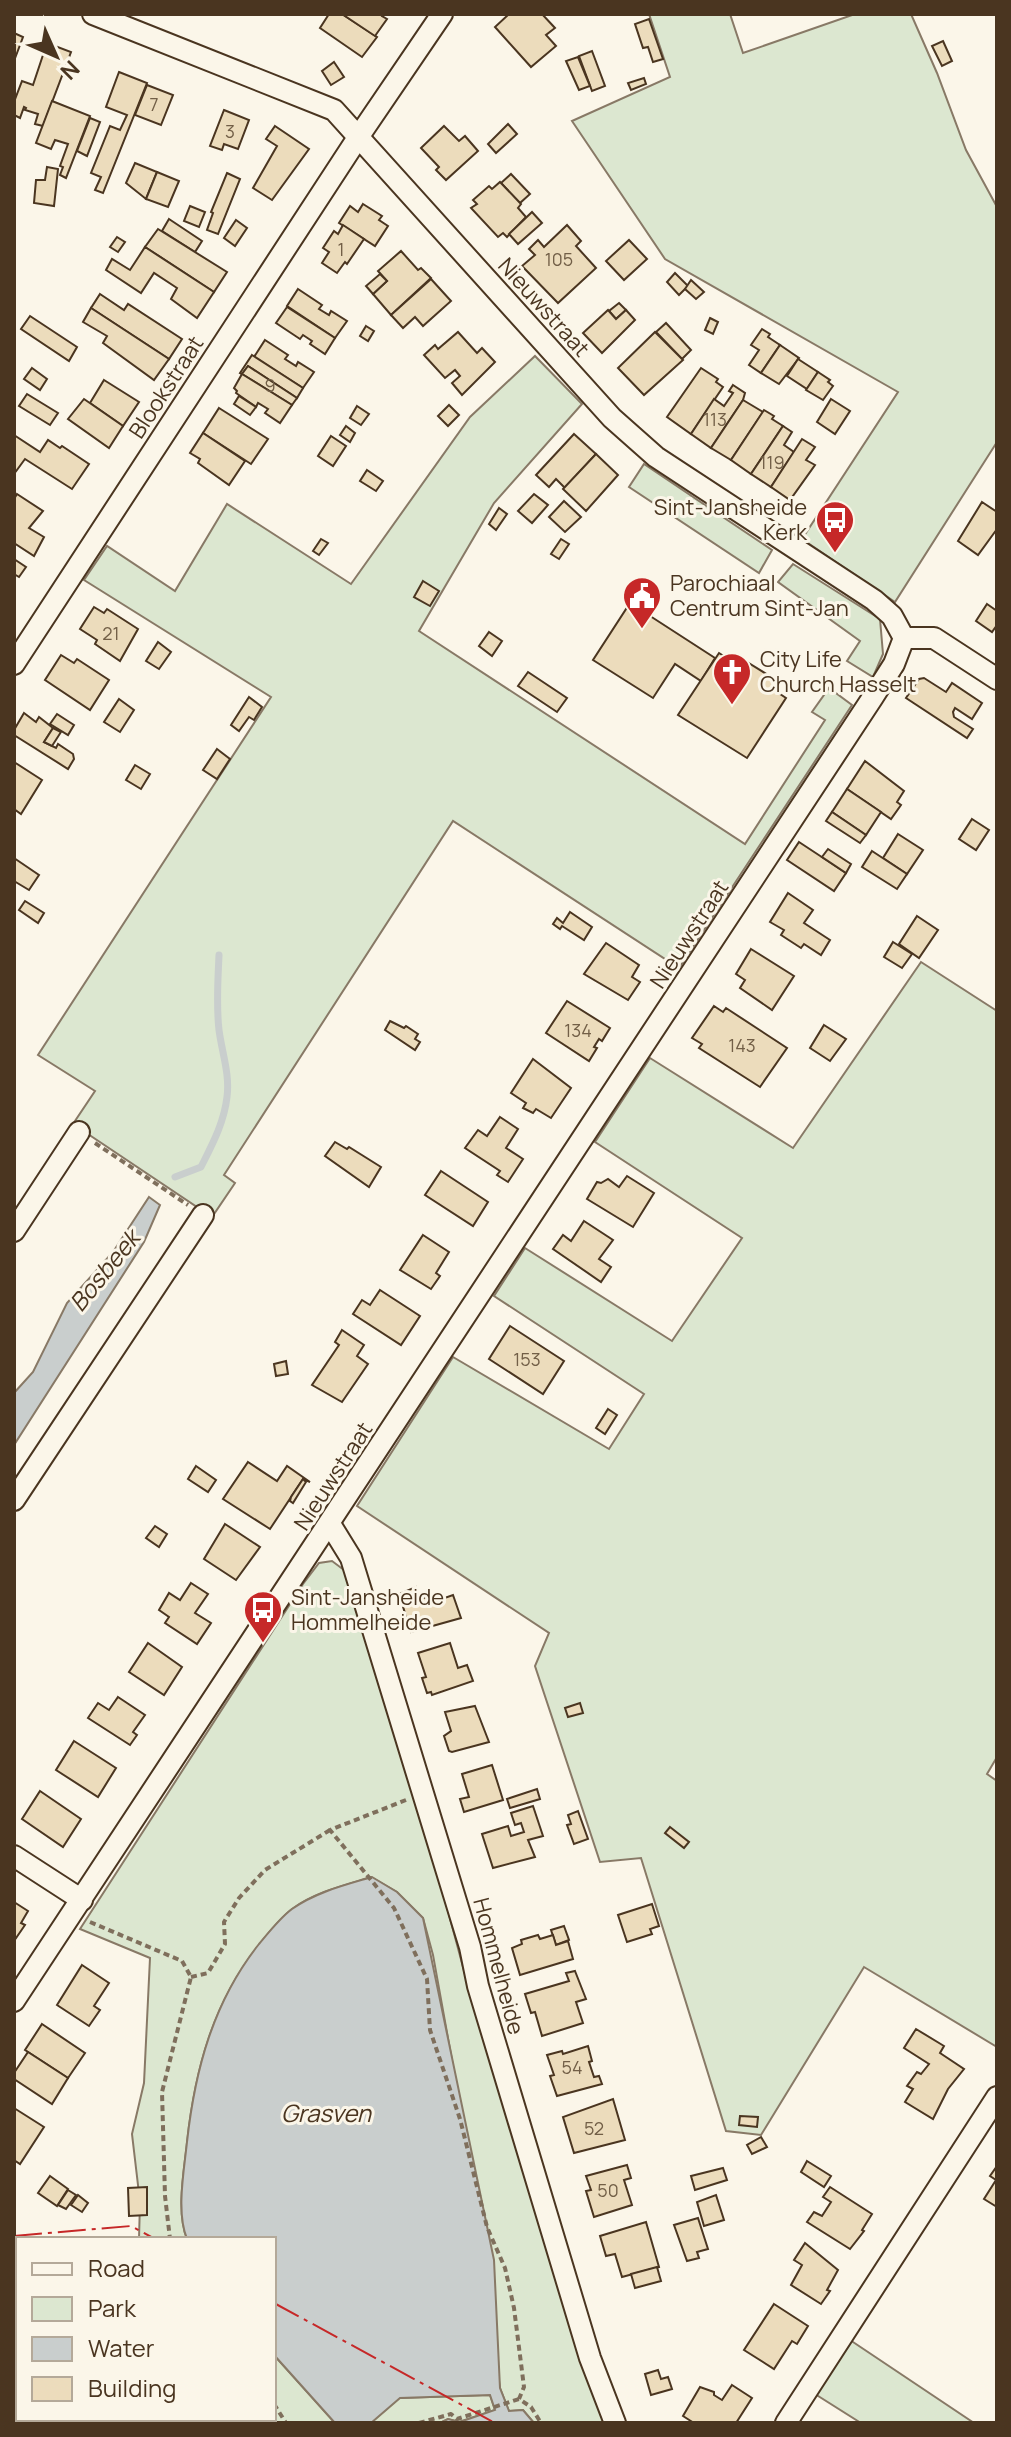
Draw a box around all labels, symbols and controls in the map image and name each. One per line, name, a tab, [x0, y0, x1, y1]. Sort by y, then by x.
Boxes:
north arrow	[16, 16, 96, 96]
text: N	[54, 54, 86, 86]
house number: 7	[149, 92, 159, 116]
house number: 3	[225, 119, 235, 143]
house number: 1	[337, 237, 345, 261]
house number: 105	[545, 247, 573, 271]
street label: Nieuwstraat	[491, 251, 597, 363]
street label: Blookstraat	[122, 330, 210, 444]
house number: 9	[264, 373, 276, 397]
house number: 113	[703, 407, 727, 431]
house number: 119	[759, 450, 785, 474]
place label: Sint-Jansheide Kerk	[654, 492, 808, 547]
bus stop icon: Sint-Jansheide Kerk	[814, 499, 856, 554]
place label: Parochiaal Centrum Sint-Jan	[670, 568, 849, 623]
public building icon: Parochiaal Centrum Sint-Jan	[621, 575, 663, 630]
house number: 21	[102, 621, 120, 645]
place label: City Life Church Hasselt	[760, 644, 917, 699]
church icon: City Life Church Hasselt	[711, 651, 753, 706]
street label: Nieuwstraat	[643, 874, 735, 994]
house number: 134	[564, 1018, 592, 1042]
house number: 143	[728, 1033, 756, 1057]
water label: Bosbeek	[61, 1220, 149, 1318]
house number: 153	[513, 1347, 541, 1371]
street label: Nieuwstraat	[287, 1416, 379, 1536]
place label: Sint-Jansheide Hommelheide	[291, 1582, 444, 1637]
bus stop icon: Sint-Jansheide Hommelheide	[242, 1589, 284, 1644]
street label: Hommelheide	[466, 1894, 532, 2038]
house number: 54	[561, 2055, 583, 2079]
water label: Grasven	[281, 2096, 372, 2129]
house number: 52	[584, 2116, 604, 2140]
house number: 50	[597, 2178, 619, 2202]
legend	[16, 2237, 276, 2421]
text: Road	[88, 2251, 145, 2284]
text: Park	[88, 2291, 137, 2324]
text: Water	[88, 2331, 155, 2364]
text: Building	[88, 2371, 176, 2404]

